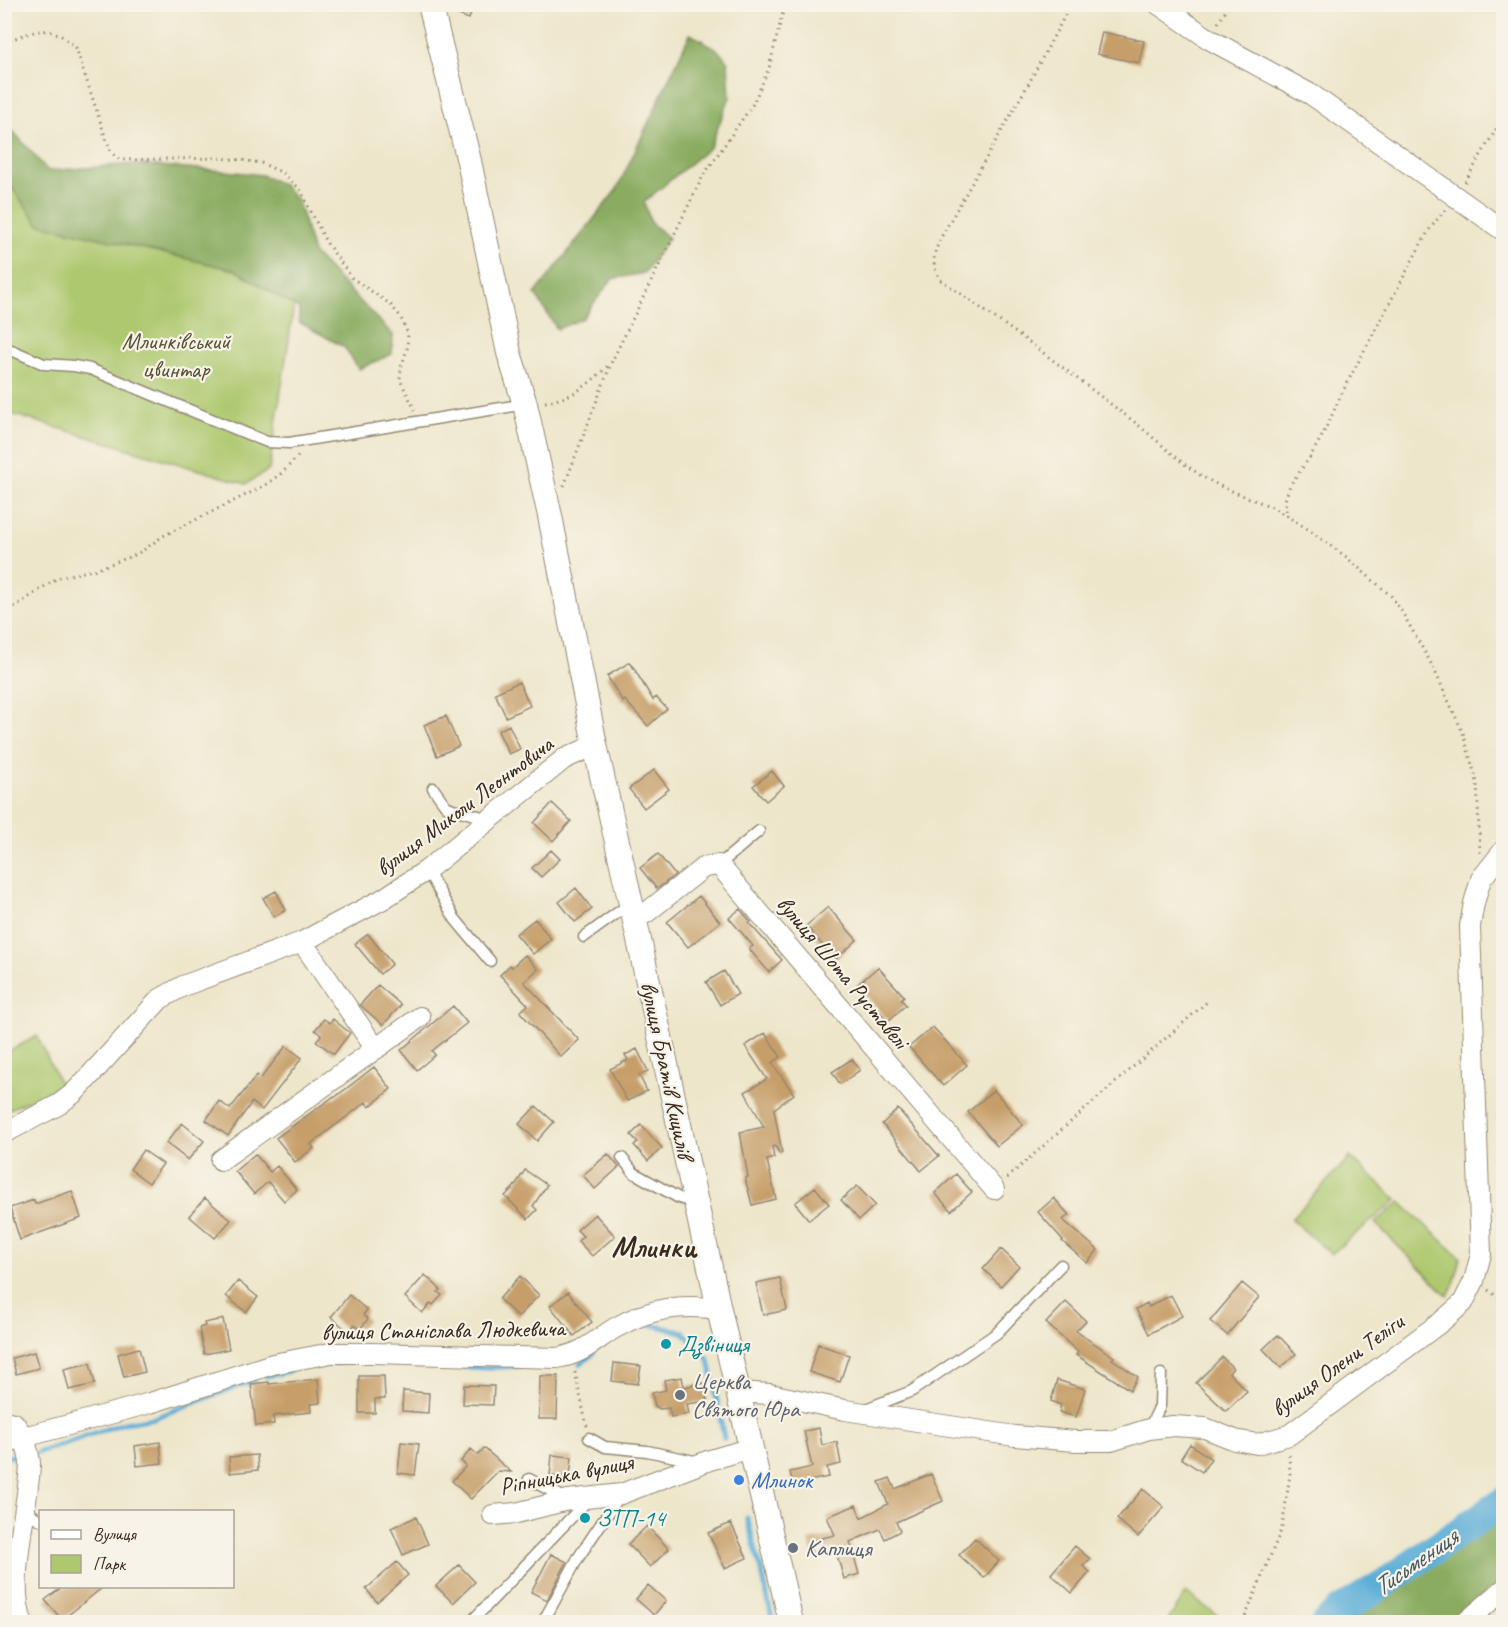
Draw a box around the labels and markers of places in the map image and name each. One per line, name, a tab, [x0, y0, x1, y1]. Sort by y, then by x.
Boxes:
place label: Дзвіниця	[678, 1329, 750, 1360]
marker: Дзвіниця	[659, 1337, 673, 1351]
place label: Церква Святого Юра	[692, 1366, 801, 1424]
marker: Церква Святого Юра	[673, 1388, 687, 1402]
place label: Млинок	[751, 1465, 815, 1495]
marker: Млинок	[732, 1473, 746, 1487]
place label: ЗТП-14	[597, 1503, 667, 1533]
marker: ЗТП-14	[578, 1511, 592, 1525]
place label: Каплиця	[805, 1533, 873, 1563]
marker: Каплиця	[786, 1541, 800, 1555]

